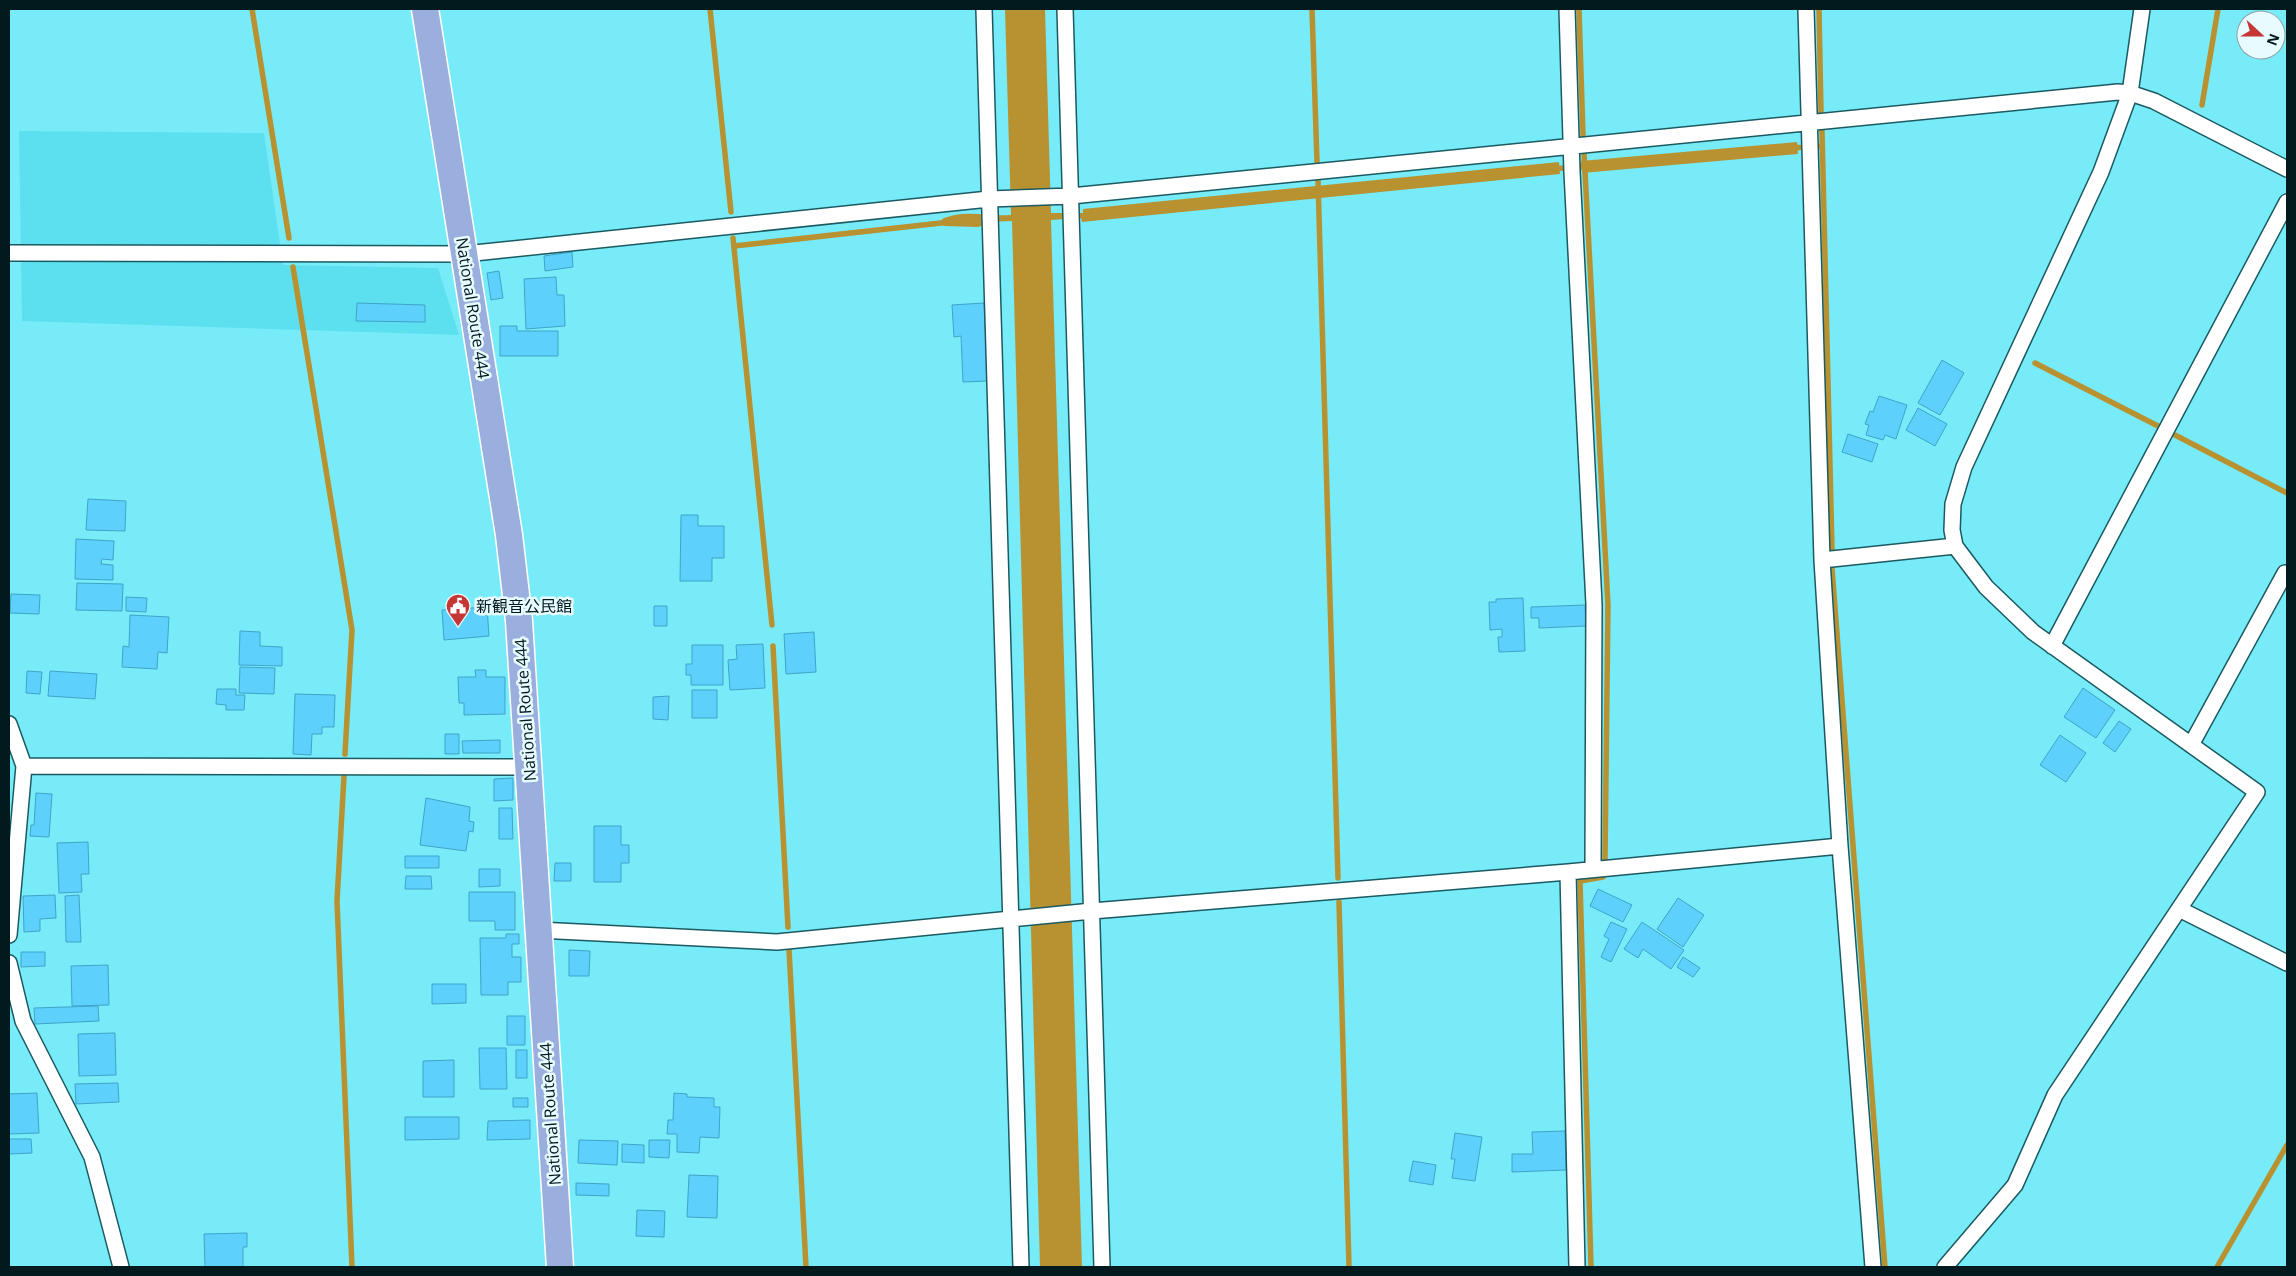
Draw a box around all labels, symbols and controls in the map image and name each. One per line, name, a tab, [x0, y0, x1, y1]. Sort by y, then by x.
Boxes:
north arrow	[2236, 10, 2286, 60]
text: N	[2263, 31, 2285, 49]
street label: National Route 444	[451, 236, 495, 380]
public building icon: 新観音公民館	[445, 593, 471, 627]
place label: 新観音公民館	[476, 595, 572, 617]
street label: National Route 444	[509, 638, 541, 782]
street label: National Route 444	[534, 1042, 566, 1186]

